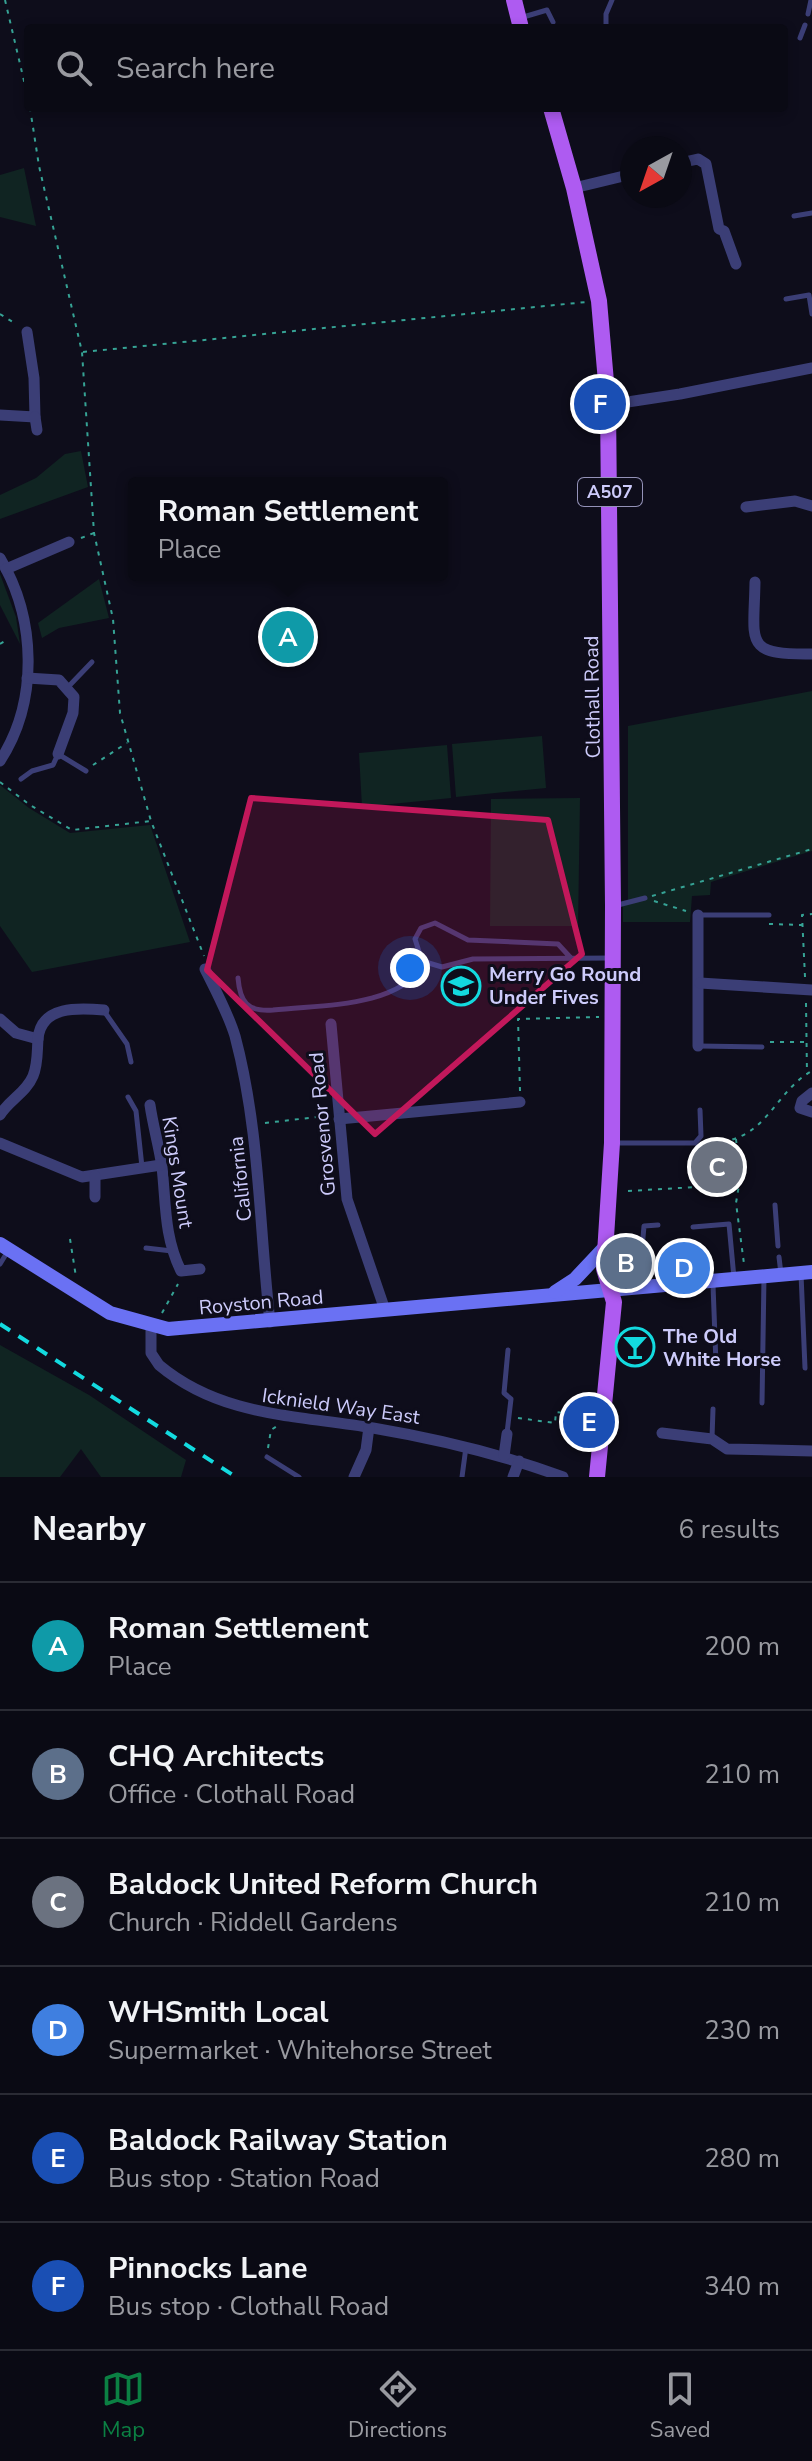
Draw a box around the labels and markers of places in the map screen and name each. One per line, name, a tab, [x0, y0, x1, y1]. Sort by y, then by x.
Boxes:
pin: F	[574, 374, 626, 434]
pin: A	[262, 607, 314, 667]
place label: Merry Go Round Under Fives	[489, 961, 641, 1011]
school or university icon: Merry Go Round Under Fives	[440, 965, 482, 1007]
pin: C	[691, 1137, 743, 1197]
pin: B	[600, 1233, 652, 1293]
pin: D	[658, 1238, 710, 1298]
place label: The Old White Horse	[663, 1323, 781, 1373]
bar icon: The Old White Horse	[614, 1326, 656, 1368]
pin: E	[563, 1392, 615, 1452]

